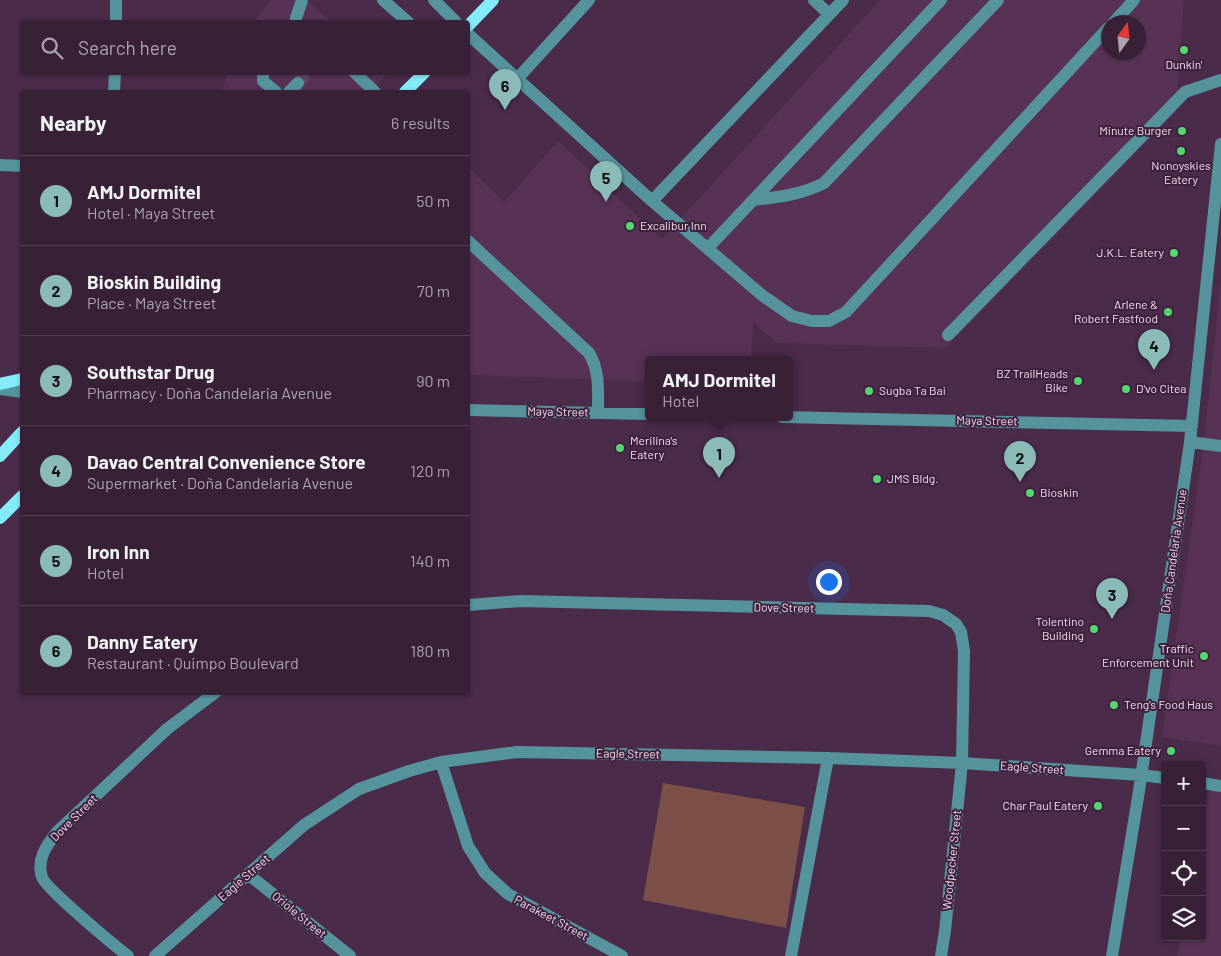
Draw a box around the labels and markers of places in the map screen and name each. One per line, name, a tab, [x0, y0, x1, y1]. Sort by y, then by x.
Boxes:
marker: Dunkin'	[1178, 44, 1190, 56]
place label: Dunkin'	[1166, 57, 1203, 71]
pin: 6	[489, 69, 521, 110]
place label: Minute Burger	[1099, 123, 1173, 137]
marker: Minute Burger	[1176, 125, 1188, 137]
marker: Nonoyskies Eatery	[1175, 145, 1187, 157]
place label: Nonoyskies Eatery	[1151, 158, 1211, 186]
pin: 5	[590, 161, 622, 202]
place label: Excalibur Inn	[640, 218, 707, 232]
marker: Excalibur Inn	[624, 220, 636, 232]
place label: J.K.L. Eatery	[1097, 245, 1164, 259]
marker: J.K.L. Eatery	[1168, 247, 1180, 259]
place label: Arlene & Robert Fastfood	[1074, 297, 1158, 325]
marker: Arlene & Robert Fastfood	[1162, 306, 1174, 318]
pin: 4	[1138, 329, 1170, 370]
place label: BZ TrailHeads Bike	[996, 366, 1068, 394]
marker: BZ TrailHeads Bike	[1072, 375, 1084, 387]
place label: D'vo Citea	[1136, 381, 1186, 395]
place label: Sugba Ta Bai	[879, 383, 946, 397]
marker: D'vo Citea	[1120, 383, 1132, 395]
marker: Sugba Ta Bai	[863, 385, 875, 397]
place label: Merilina's Eatery	[630, 433, 678, 461]
pin: 1	[703, 437, 735, 478]
pin: 2	[1004, 441, 1036, 482]
marker: Merilina's Eatery	[614, 442, 626, 454]
place label: JMS Bldg.	[887, 471, 939, 485]
marker: JMS Bldg.	[871, 473, 883, 485]
place label: Bioskin	[1040, 485, 1078, 499]
marker: Bioskin	[1024, 487, 1036, 499]
pin: 3	[1096, 578, 1128, 619]
place label: Tolentino Building	[1035, 614, 1084, 642]
marker: Tolentino Building	[1088, 623, 1100, 635]
place label: Traffic Enforcement Unit	[1102, 641, 1194, 669]
marker: Traffic Enforcement Unit	[1198, 650, 1210, 662]
place label: Teng's Food Haus	[1124, 697, 1213, 711]
marker: Teng's Food Haus	[1108, 699, 1120, 711]
place label: Gemma Eatery	[1085, 743, 1161, 757]
marker: Gemma Eatery	[1165, 745, 1177, 757]
place label: Char Paul Eatery	[1002, 798, 1088, 812]
marker: Char Paul Eatery	[1092, 800, 1104, 812]

